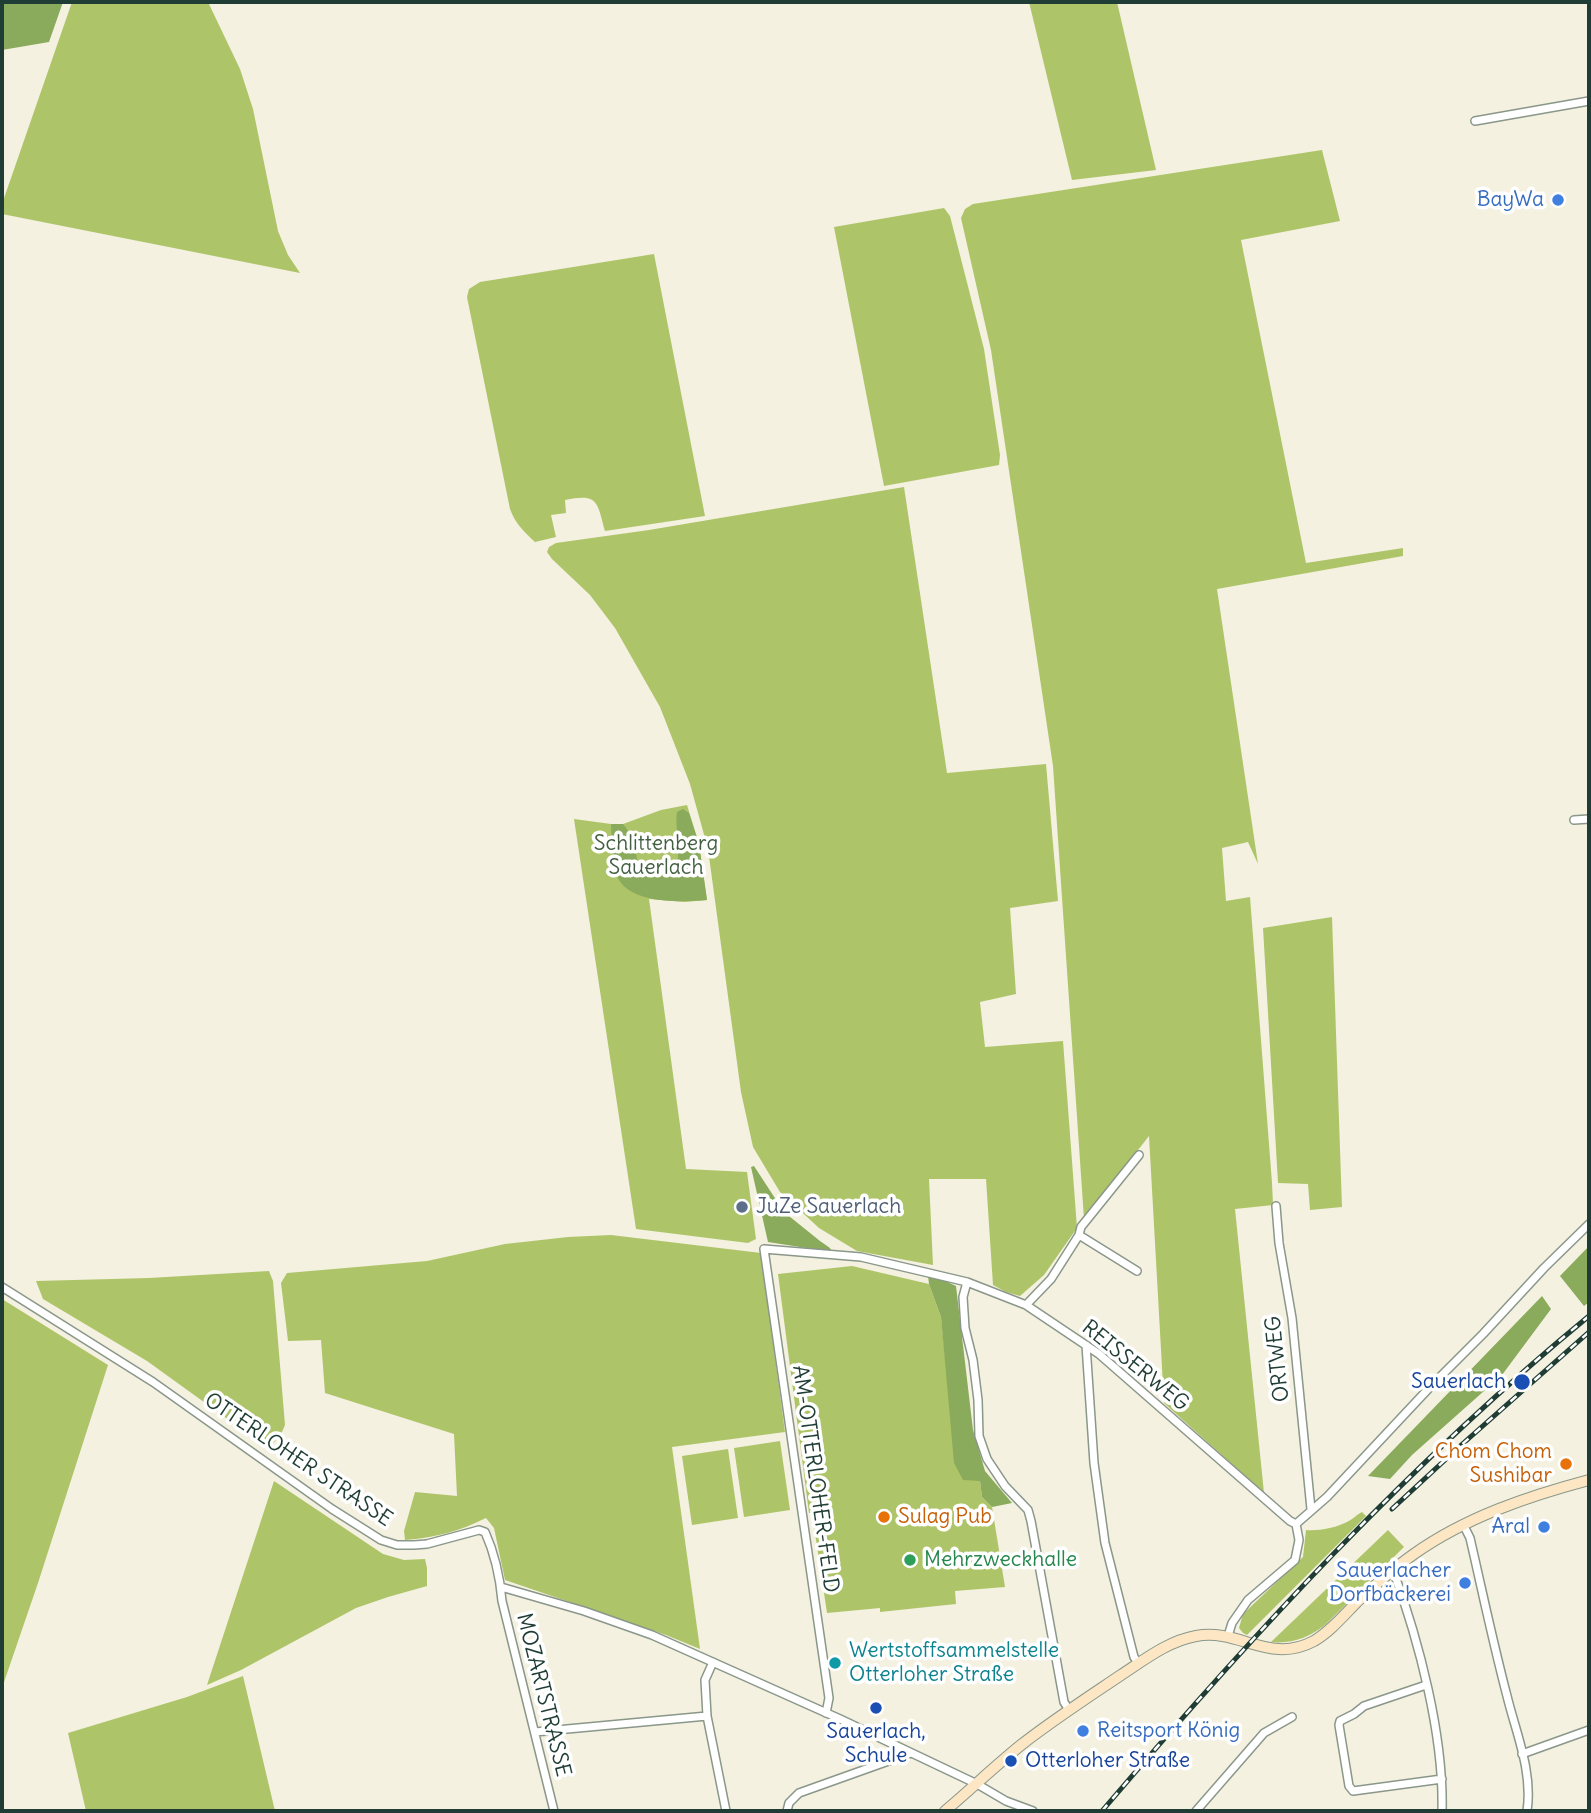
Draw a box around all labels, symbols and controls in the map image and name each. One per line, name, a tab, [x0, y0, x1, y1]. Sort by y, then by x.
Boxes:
place label: BayWa	[1477, 187, 1544, 213]
marker: BayWa	[1550, 192, 1566, 208]
park label: Schlittenberg Sauerlach	[594, 831, 718, 881]
place label: JuZe Sauerlach	[756, 1194, 901, 1220]
marker: JuZe Sauerlach	[734, 1199, 750, 1215]
street label: REISSERWEG	[1076, 1315, 1194, 1417]
street label: ORTWEG	[1261, 1315, 1295, 1403]
street label: AM-OTTERLOHER-FELD	[787, 1364, 843, 1594]
place label: Sauerlach	[1411, 1369, 1506, 1395]
marker: Sauerlach	[1512, 1372, 1532, 1392]
street label: OTTERLOHER STRASSE	[199, 1388, 397, 1532]
place label: Chom Chom Sushibar	[1435, 1439, 1552, 1489]
marker: Chom Chom Sushibar	[1558, 1456, 1574, 1472]
place label: Sulag Pub	[898, 1504, 992, 1530]
marker: Sulag Pub	[876, 1509, 892, 1525]
place label: Aral	[1491, 1514, 1530, 1540]
marker: Aral	[1536, 1519, 1552, 1535]
place label: Mehrzweckhalle	[924, 1547, 1077, 1573]
marker: Mehrzweckhalle	[902, 1552, 918, 1568]
place label: Sauerlacher Dorfbäckerei	[1329, 1558, 1451, 1608]
marker: Sauerlacher Dorfbäckerei	[1457, 1575, 1473, 1591]
street label: MOZARTSTRASSE	[511, 1611, 575, 1779]
place label: Wertstoffsammelstelle Otterloher Straße	[849, 1638, 1059, 1688]
marker: Wertstoffsammelstelle Otterloher Straße	[827, 1655, 843, 1671]
marker: Sauerlach, Schule	[868, 1700, 884, 1716]
place label: Reitsport König	[1097, 1718, 1240, 1744]
place label: Sauerlach, Schule	[826, 1719, 926, 1769]
marker: Reitsport König	[1075, 1723, 1091, 1739]
place label: Otterloher Straße	[1025, 1748, 1190, 1774]
marker: Otterloher Straße	[1003, 1753, 1019, 1769]

